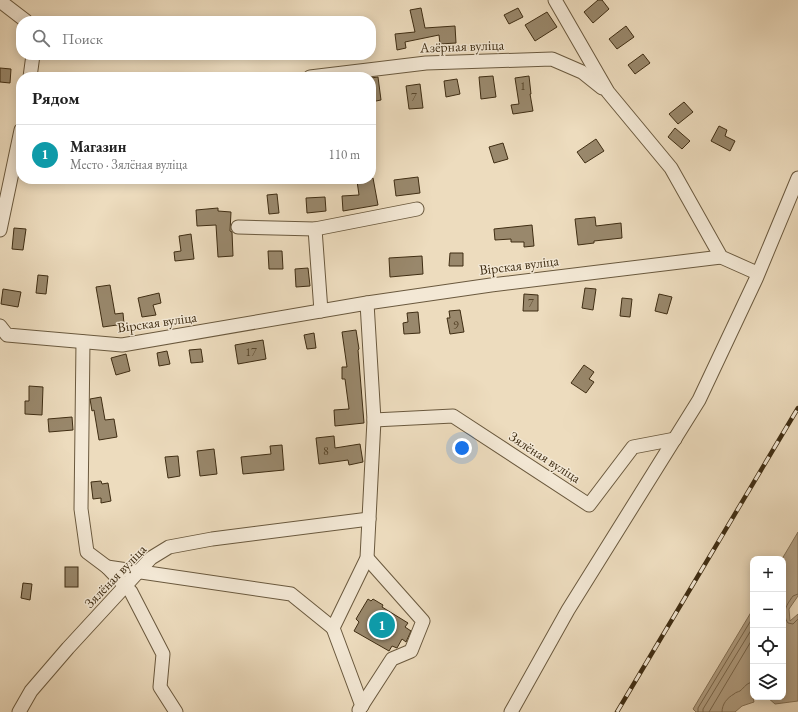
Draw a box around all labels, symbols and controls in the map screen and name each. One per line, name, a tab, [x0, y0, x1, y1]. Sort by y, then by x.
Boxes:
search box	[16, 16, 376, 60]
icon: search	[30, 27, 52, 49]
text: Поиск	[62, 29, 103, 48]
street label: Азёрная вуліца	[419, 36, 505, 56]
house number: 1	[520, 78, 526, 94]
text: Рядом	[32, 87, 80, 109]
house number: 7	[411, 89, 417, 105]
text: Магазин	[70, 137, 126, 156]
text: 1	[42, 146, 48, 163]
text: 110 m	[329, 146, 360, 163]
text: Место · Зялёная вуліца	[70, 156, 187, 173]
street label: Вірская вуліца	[478, 251, 560, 279]
house number: 7	[528, 295, 534, 311]
street label: Вірская вуліца	[116, 307, 198, 336]
house number: 9	[453, 317, 459, 333]
house number: 17	[245, 344, 257, 360]
street label: Зялёная вуліца	[506, 427, 585, 487]
your location	[452, 438, 472, 458]
house number: 8	[323, 443, 329, 459]
street label: Зялёная вуліца	[80, 540, 150, 612]
map controls	[750, 556, 786, 700]
button: +	[750, 556, 786, 592]
button: −	[750, 592, 786, 628]
pin: 1	[369, 610, 395, 640]
button: locate	[750, 628, 786, 664]
button: layers	[750, 664, 786, 700]

